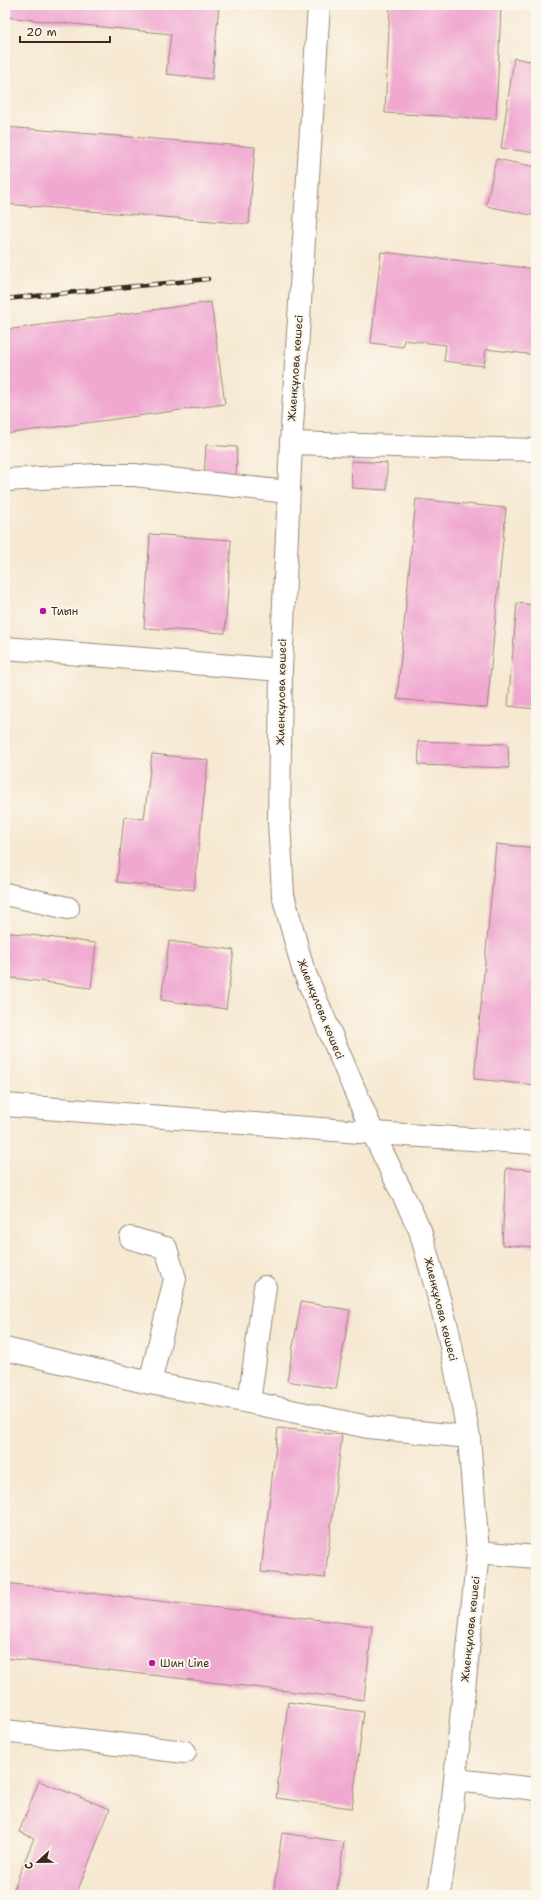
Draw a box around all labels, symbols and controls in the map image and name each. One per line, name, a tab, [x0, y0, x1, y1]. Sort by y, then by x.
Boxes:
scale bar	[20, 18, 110, 44]
text: 20 m	[26, 24, 57, 40]
street label: Жиенқұлова көшесі	[284, 314, 307, 422]
place label: Тиын	[51, 604, 78, 619]
marker: Тиын	[38, 606, 48, 616]
street label: Жиенқұлова көшесі	[273, 638, 290, 746]
street label: Жиенқұлова көшесі	[294, 957, 347, 1061]
street label: Жиенқұлова көшесі	[420, 1256, 461, 1363]
street label: Жиенқұлова көшесі	[457, 1575, 484, 1683]
place label: Шин Line	[160, 1656, 209, 1671]
marker: Шин Line	[147, 1658, 157, 1668]
north arrow	[18, 1842, 58, 1882]
text: С	[21, 1859, 37, 1872]

